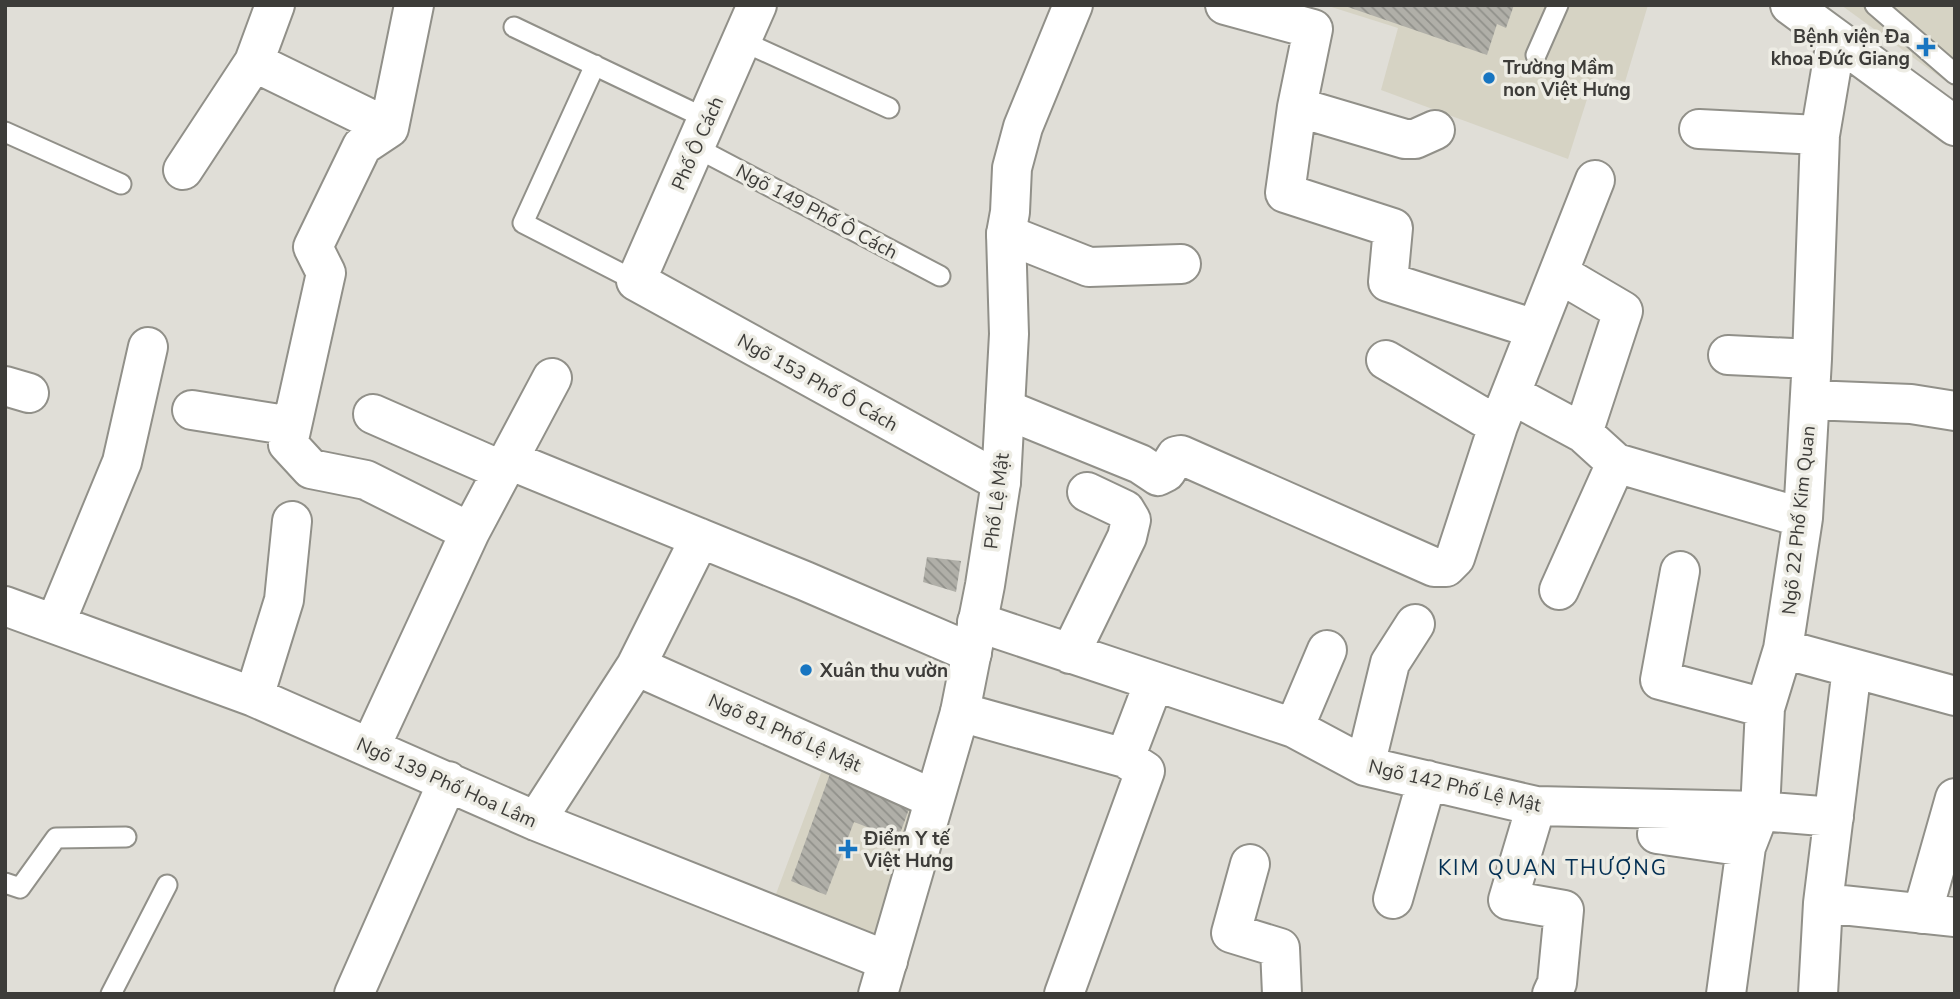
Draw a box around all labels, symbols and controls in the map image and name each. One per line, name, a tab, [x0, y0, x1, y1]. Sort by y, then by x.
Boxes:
place label: Bệnh viện Đa khoa Đức Giang	[1771, 24, 1910, 72]
marker: Bệnh viện Đa khoa Đức Giang	[1916, 37, 1936, 57]
place label: Trường Mầm non Việt Hưng	[1503, 55, 1631, 103]
marker: Trường Mầm non Việt Hưng	[1481, 70, 1497, 86]
street label: Phố Ô Cách	[666, 93, 730, 194]
street label: Ngõ 149 Phố Ô Cách	[731, 158, 902, 266]
street label: Ngõ 153 Phố Ô Cách	[733, 328, 902, 438]
street label: Ngõ 22 Phố Kim Quan	[1776, 424, 1822, 616]
street label: Phố Lệ Mật	[978, 451, 1016, 551]
place label: Xuân thu vườn	[819, 658, 948, 684]
marker: Xuân thu vườn	[798, 662, 814, 678]
street label: Ngõ 81 Phố Lệ Mật	[704, 688, 865, 778]
street label: Ngõ 139 Phố Hoa Lâm	[352, 731, 541, 834]
street label: Ngõ 142 Phố Lệ Mật	[1366, 753, 1544, 819]
place label: Điểm Y tế Việt Hưng	[863, 826, 954, 874]
marker: Điểm Y tế Việt Hưng	[838, 839, 858, 859]
district label: KIM QUAN THƯỢNG	[1438, 854, 1668, 882]

